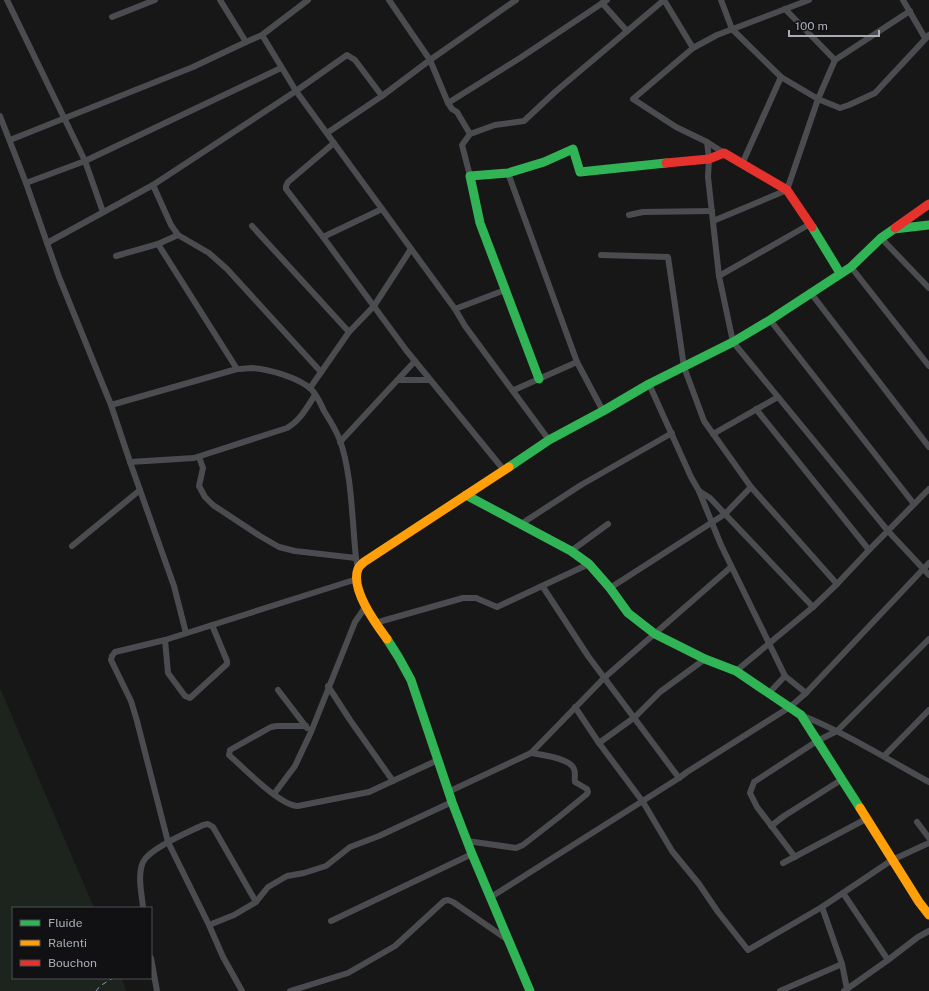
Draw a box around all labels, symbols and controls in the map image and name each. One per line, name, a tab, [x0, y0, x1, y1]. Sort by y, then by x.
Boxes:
scale bar	[789, 12, 879, 38]
text: 100 m	[795, 19, 828, 33]
legend	[12, 907, 152, 979]
text: Fluide	[48, 916, 83, 930]
text: Ralenti	[48, 936, 87, 950]
text: Bouchon	[48, 956, 97, 970]

